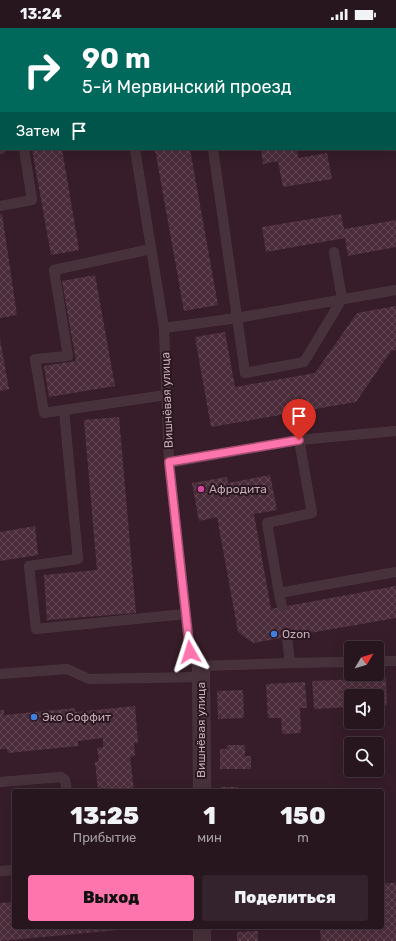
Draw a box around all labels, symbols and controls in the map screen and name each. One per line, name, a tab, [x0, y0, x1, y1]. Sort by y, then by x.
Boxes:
text: 13:24	[20, 5, 62, 23]
text: 90 m	[82, 42, 151, 75]
icon: right	[16, 44, 68, 96]
text: 5-й Мервинский проезд	[82, 76, 292, 98]
icon: arrive	[68, 120, 90, 142]
text: Затем	[16, 122, 60, 140]
street label: Вишнёвая улица	[158, 352, 176, 448]
pin	[282, 399, 316, 440]
icon: arrive	[288, 405, 310, 427]
place label: Афродита	[209, 482, 267, 496]
marker: Афродита	[196, 484, 206, 494]
place label: Ozon	[282, 627, 310, 641]
marker: Ozon	[269, 629, 279, 639]
position arrow	[169, 631, 211, 673]
north arrow	[344, 641, 384, 681]
map controls	[344, 641, 384, 777]
street label: Вишнёвая улица	[194, 682, 208, 778]
button: sound	[344, 689, 384, 729]
place label: Эко Соффит	[42, 710, 111, 724]
marker: Эко Соффит	[29, 712, 39, 722]
button: search	[344, 737, 384, 777]
text: 13:25	[70, 802, 139, 830]
text: 1	[203, 802, 216, 830]
text: 150	[280, 802, 326, 830]
text: Прибытие	[73, 830, 136, 845]
text: мин	[197, 830, 222, 845]
text: m	[297, 830, 309, 845]
button: Выход	[28, 875, 194, 921]
button: Поделиться	[202, 875, 368, 921]

